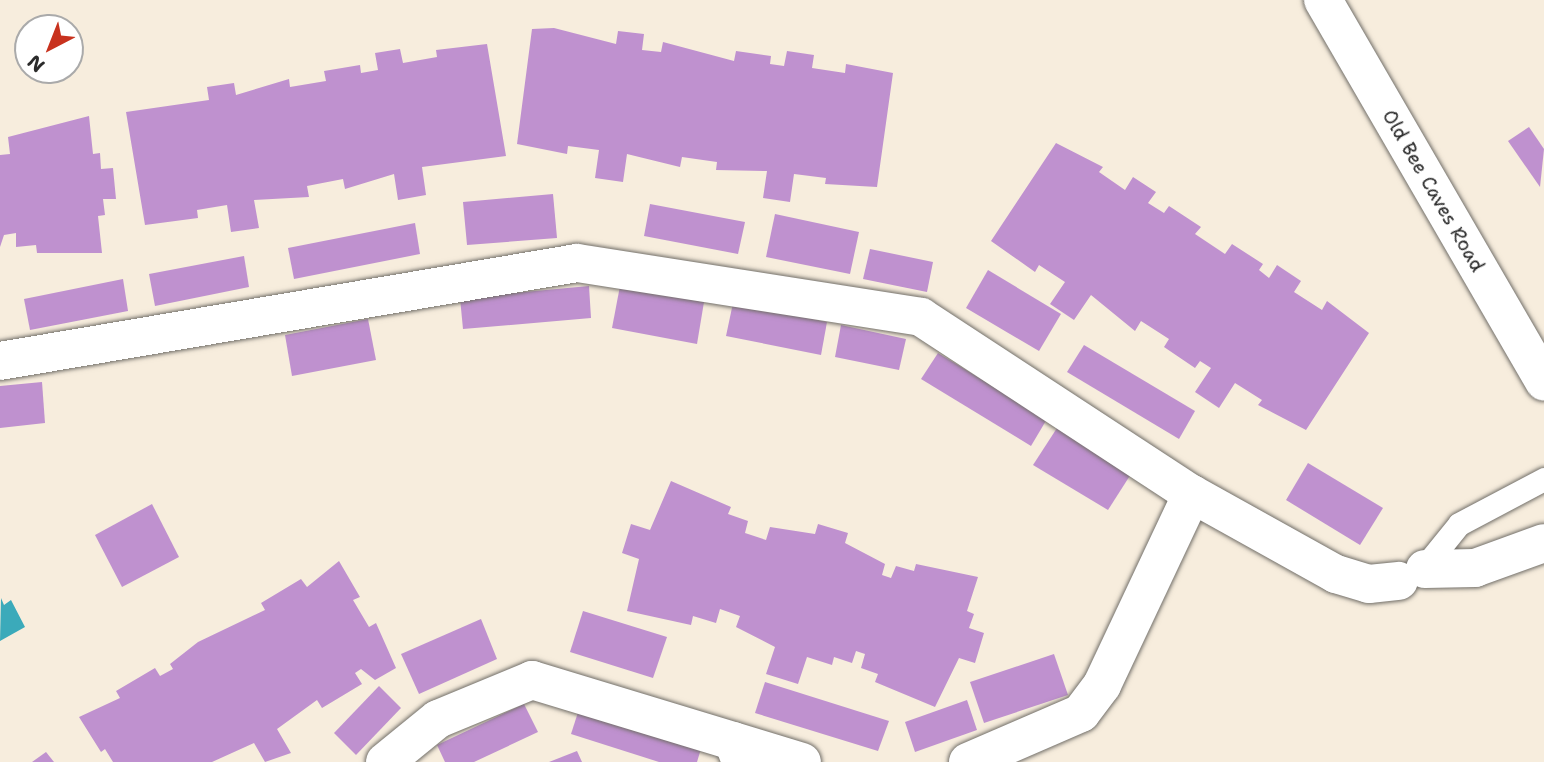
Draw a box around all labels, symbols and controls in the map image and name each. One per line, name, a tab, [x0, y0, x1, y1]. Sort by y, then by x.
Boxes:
north arrow	[14, 14, 84, 84]
text: N	[22, 49, 50, 78]
street label: Old Bee Caves Road	[1377, 106, 1489, 276]

